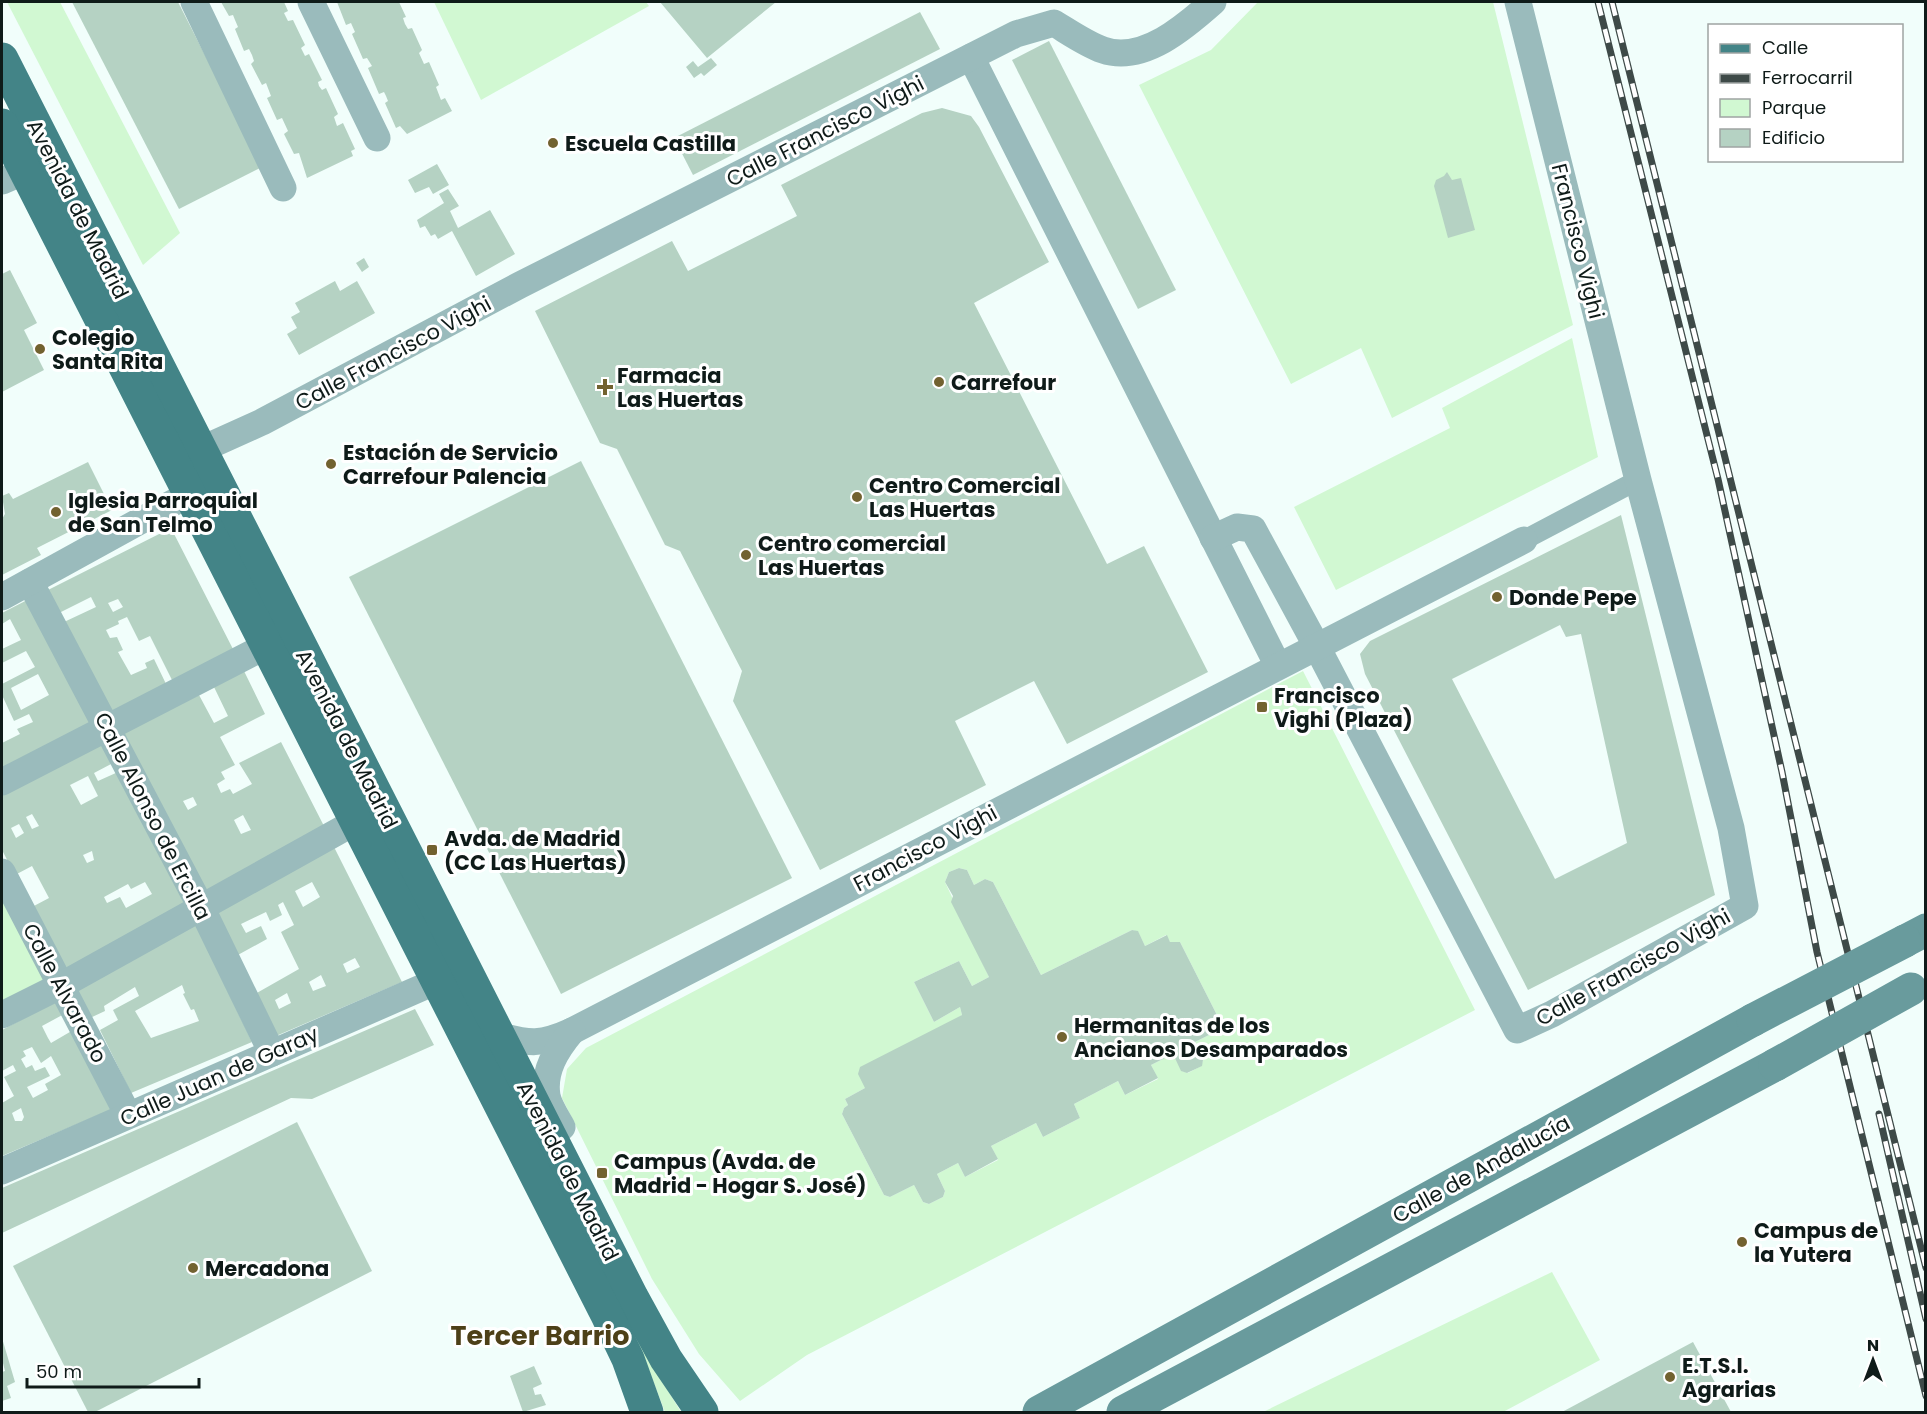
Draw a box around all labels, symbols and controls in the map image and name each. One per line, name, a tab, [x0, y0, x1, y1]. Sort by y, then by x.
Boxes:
legend	[1708, 24, 1903, 162]
text: Calle	[1762, 35, 1808, 60]
text: Ferrocarril	[1762, 65, 1853, 90]
street label: Calle Francisco Vighi	[721, 69, 929, 193]
text: Parque	[1762, 95, 1826, 120]
street label: Avenida de Madrid	[20, 114, 136, 304]
text: Edificio	[1762, 125, 1825, 150]
place label: Escuela Castilla	[565, 129, 736, 158]
marker: Escuela Castilla	[546, 136, 560, 150]
street label: Francisco Vighi	[1545, 160, 1611, 322]
street label: Calle Francisco Vighi	[290, 289, 496, 417]
place label: Colegio Santa Rita	[52, 323, 163, 376]
marker: Colegio Santa Rita	[33, 342, 47, 356]
place label: Farmacia Las Huertas	[617, 361, 743, 414]
place label: Carrefour	[951, 368, 1056, 397]
marker: Carrefour	[932, 375, 946, 389]
marker: Farmacia Las Huertas	[598, 380, 612, 394]
place label: Estación de Servicio Carrefour Palencia	[343, 438, 558, 491]
marker: Estación de Servicio Carrefour Palencia	[324, 457, 338, 471]
place label: Centro Comercial Las Huertas	[869, 471, 1060, 524]
place label: Iglesia Parroquial de San Telmo	[68, 486, 258, 539]
marker: Centro Comercial Las Huertas	[850, 490, 864, 504]
marker: Iglesia Parroquial de San Telmo	[49, 505, 63, 519]
place label: Centro comercial Las Huertas	[758, 529, 946, 582]
marker: Centro comercial Las Huertas	[739, 548, 753, 562]
place label: Donde Pepe	[1509, 583, 1637, 612]
marker: Donde Pepe	[1490, 590, 1504, 604]
street label: Avenida de Madrid	[289, 644, 405, 834]
place label: Francisco Vighi (Plaza)	[1274, 681, 1413, 734]
marker: Francisco Vighi (Plaza)	[1255, 700, 1269, 714]
street label: Calle Alonso de Ercilla	[88, 707, 218, 925]
street label: Francisco Vighi	[848, 798, 1002, 898]
place label: Avda. de Madrid (CC Las Huertas)	[444, 824, 627, 877]
marker: Avda. de Madrid (CC Las Huertas)	[425, 843, 439, 857]
street label: Calle Francisco Vighi	[1531, 901, 1735, 1033]
street label: Calle Alvarado	[16, 918, 114, 1068]
place label: Hermanitas de los Ancianos Desamparados	[1074, 1011, 1348, 1064]
street label: Calle Juan de Garay	[115, 1019, 323, 1133]
marker: Hermanitas de los Ancianos Desamparados	[1055, 1030, 1069, 1044]
street label: Avenida de Madrid	[510, 1076, 626, 1266]
street label: Calle de Andalucía	[1387, 1108, 1575, 1230]
place label: Campus (Avda. de Madrid - Hogar S. José)	[614, 1147, 866, 1200]
marker: Campus (Avda. de Madrid - Hogar S. José)	[595, 1166, 609, 1180]
place label: Campus de la Yutera	[1754, 1216, 1878, 1269]
marker: Campus de la Yutera	[1735, 1235, 1749, 1249]
place label: Mercadona	[205, 1254, 329, 1283]
marker: Mercadona	[186, 1261, 200, 1275]
district label: Tercer Barrio	[451, 1317, 629, 1354]
north arrow	[1843, 1330, 1903, 1390]
text: N	[1867, 1334, 1879, 1357]
scale bar	[27, 1351, 200, 1389]
place label: E.T.S.I. Agrarias	[1682, 1351, 1776, 1404]
text: 50 m	[36, 1359, 82, 1384]
marker: E.T.S.I. Agrarias	[1663, 1370, 1677, 1384]

